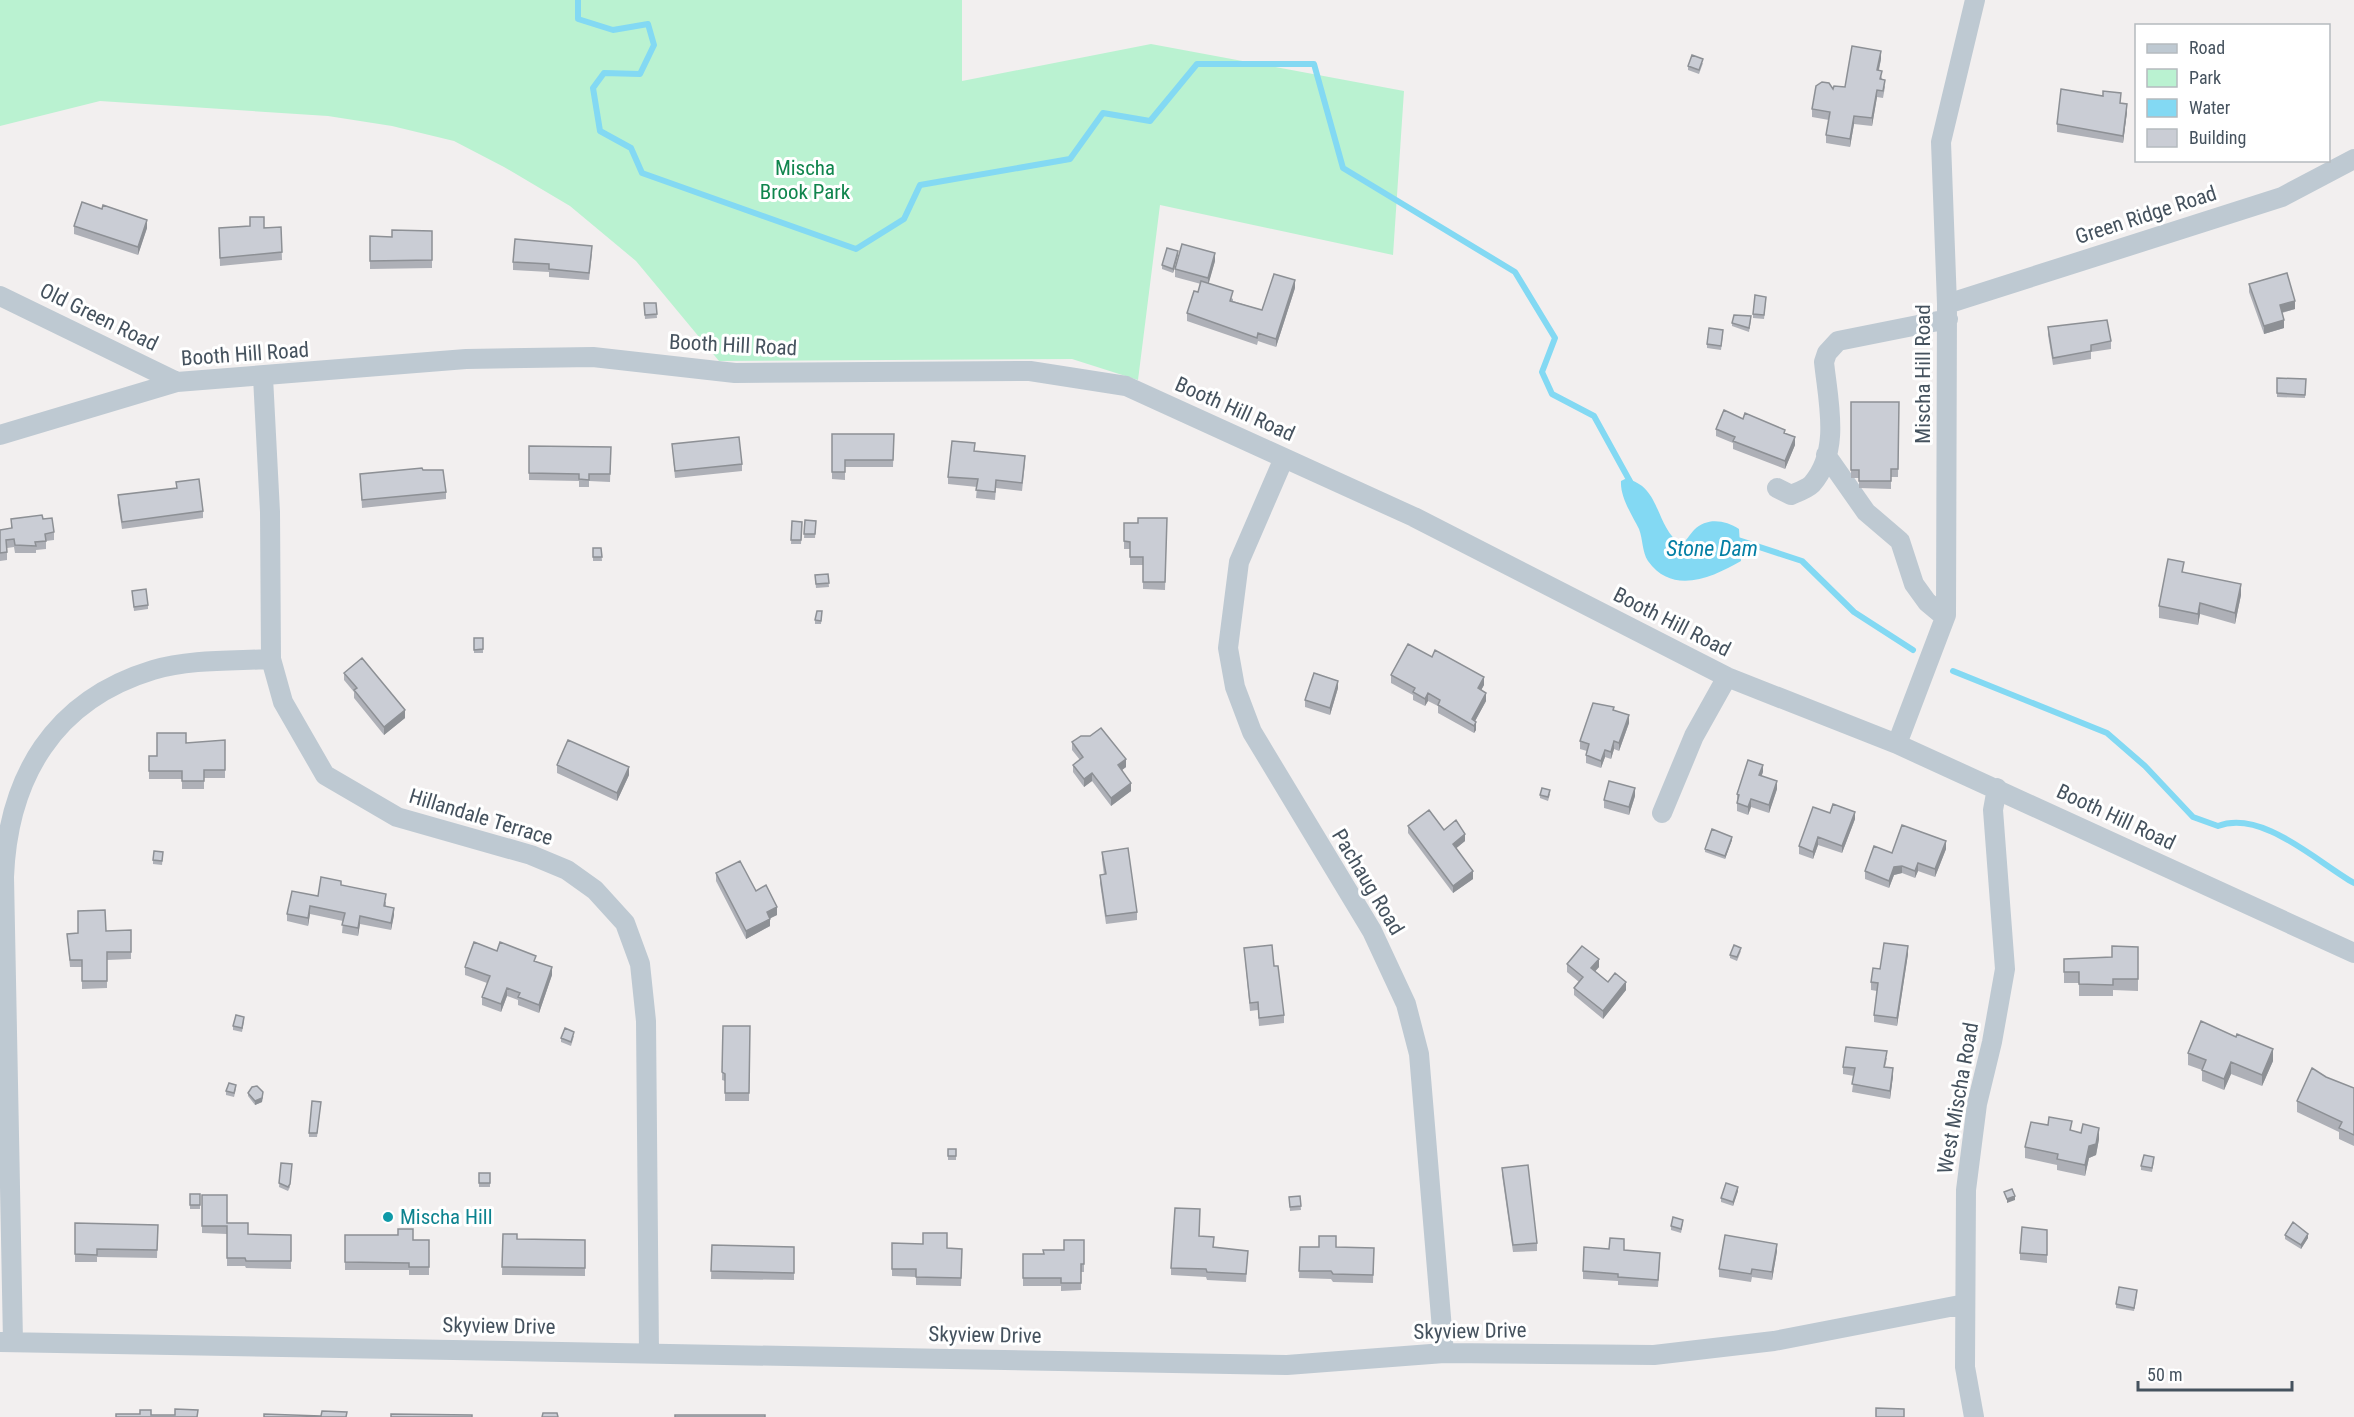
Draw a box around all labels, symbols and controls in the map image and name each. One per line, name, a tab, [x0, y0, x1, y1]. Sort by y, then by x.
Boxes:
legend	[2135, 24, 2330, 162]
text: Road	[2189, 37, 2225, 58]
text: Park	[2189, 67, 2221, 88]
text: Water	[2189, 97, 2231, 118]
text: Building	[2189, 127, 2246, 148]
park label: Mischa Brook Park	[760, 156, 851, 204]
street label: Green Ridge Road	[2072, 181, 2220, 249]
street label: Old Green Road	[36, 278, 162, 356]
street label: Mischa Hill Road	[1911, 304, 1935, 444]
street label: Booth Hill Road	[668, 330, 798, 360]
street label: Booth Hill Road	[180, 338, 310, 370]
street label: Booth Hill Road	[1172, 372, 1298, 446]
water label: Stone Dam	[1666, 536, 1758, 561]
street label: Booth Hill Road	[1609, 582, 1735, 662]
street label: Booth Hill Road	[2053, 779, 2179, 855]
street label: Hillandale Terrace	[406, 784, 556, 850]
street label: Pachaug Road	[1327, 825, 1409, 939]
street label: West Mischa Road	[1933, 1020, 1983, 1176]
place label: Mischa Hill	[400, 1205, 492, 1229]
marker: Mischa Hill	[381, 1210, 395, 1224]
street label: Skyview Drive	[442, 1313, 556, 1339]
street label: Skyview Drive	[1413, 1318, 1527, 1344]
street label: Skyview Drive	[928, 1322, 1042, 1348]
scale bar	[2138, 1354, 2292, 1392]
text: 50 m	[2147, 1364, 2182, 1385]

